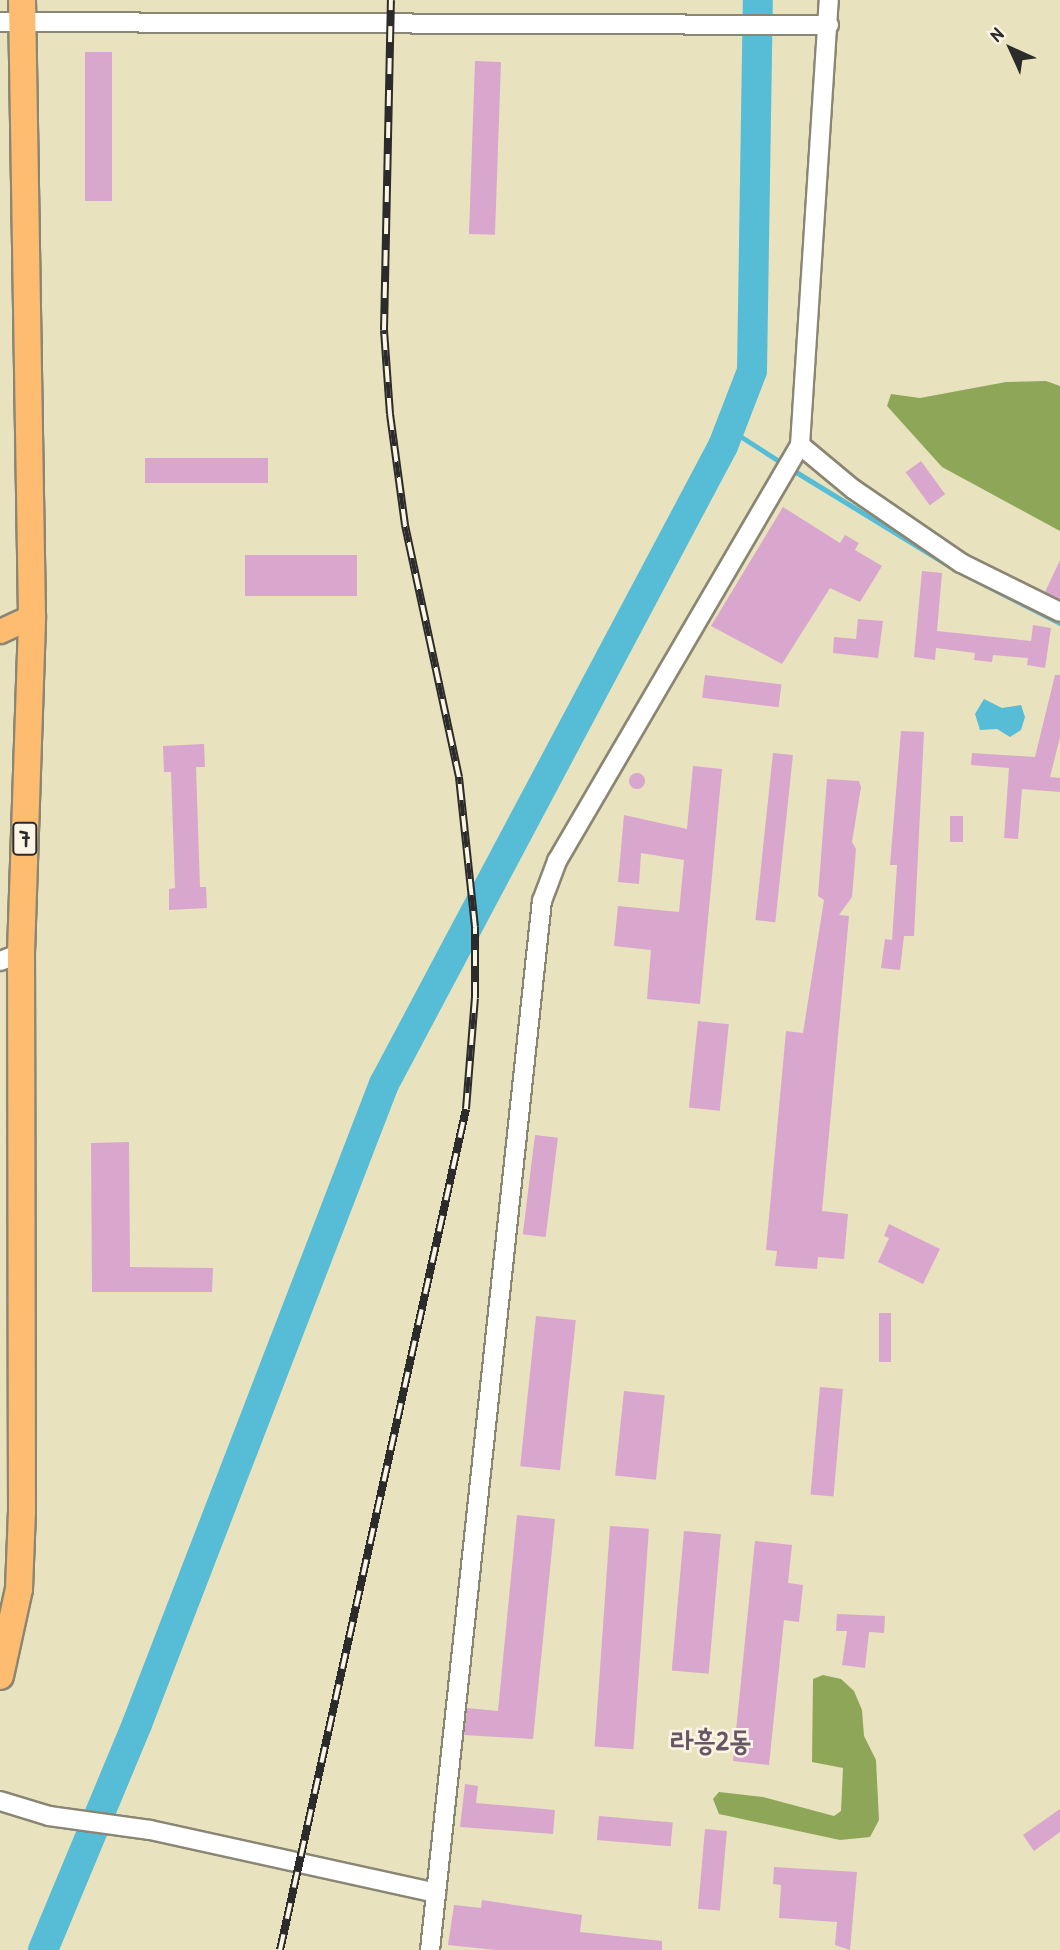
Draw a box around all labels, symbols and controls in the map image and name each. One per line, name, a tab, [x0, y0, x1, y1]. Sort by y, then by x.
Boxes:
north arrow	[976, 14, 1046, 84]
text: N	[983, 21, 1009, 47]
road number: 7	[11, 820, 39, 859]
district label: 라흥2동	[671, 1723, 751, 1757]

